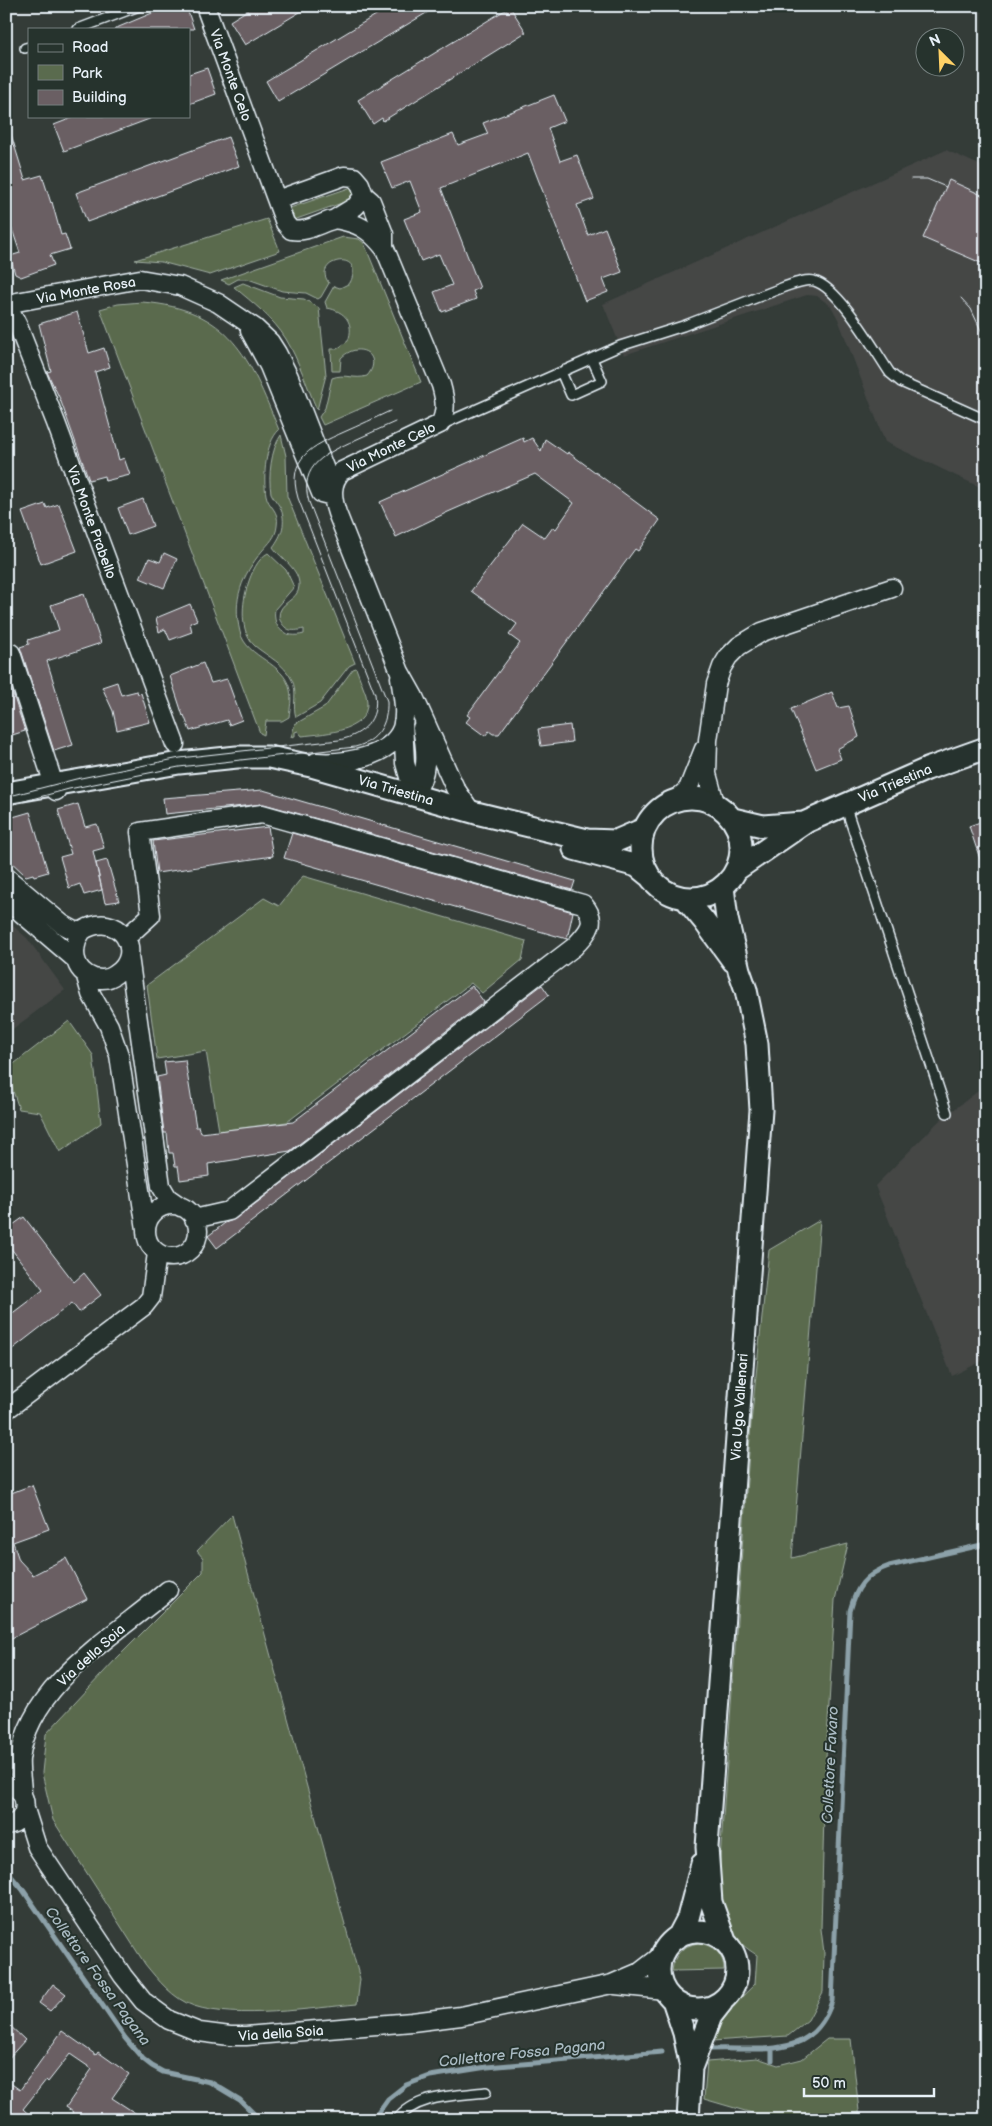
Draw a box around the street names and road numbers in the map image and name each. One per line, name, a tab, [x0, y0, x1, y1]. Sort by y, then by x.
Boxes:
street label: Via Monte Celo	[206, 27, 255, 124]
street label: Via Monte Rosa	[35, 273, 137, 308]
street label: Via Monte Celo	[344, 419, 438, 476]
street label: Via Monte Prabello	[63, 463, 120, 581]
street label: Via Triestina	[856, 760, 934, 807]
street label: Via Triestina	[356, 772, 436, 809]
street label: Via Ugo Vallenari	[727, 1353, 752, 1461]
street label: Via della Soia	[54, 1621, 129, 1690]
street label: Via della Soia	[238, 2022, 324, 2045]

